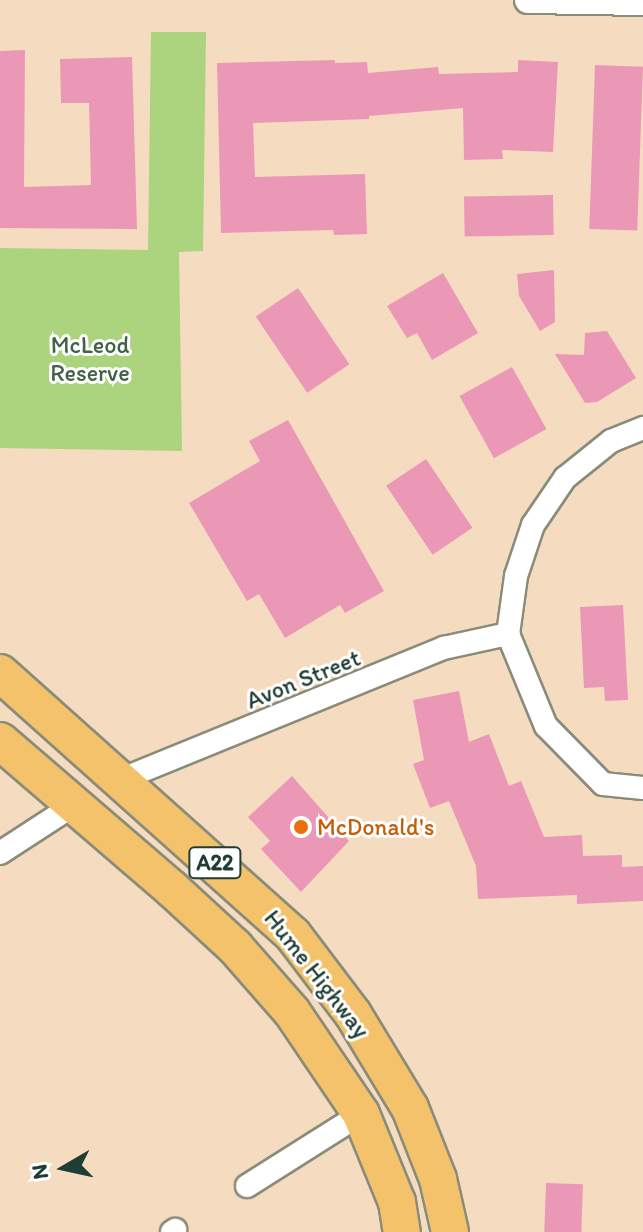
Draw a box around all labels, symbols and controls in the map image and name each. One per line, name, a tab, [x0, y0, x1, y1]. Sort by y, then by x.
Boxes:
park label: McLeod Reserve	[50, 331, 130, 387]
street label: Avon Street	[242, 643, 364, 715]
place label: McDonald's	[317, 813, 434, 841]
marker: McDonald's	[292, 818, 310, 836]
road number: A22	[187, 845, 243, 881]
street label: Hume Highway	[258, 905, 376, 1043]
north arrow	[24, 1128, 104, 1208]
text: N	[25, 1162, 54, 1181]

